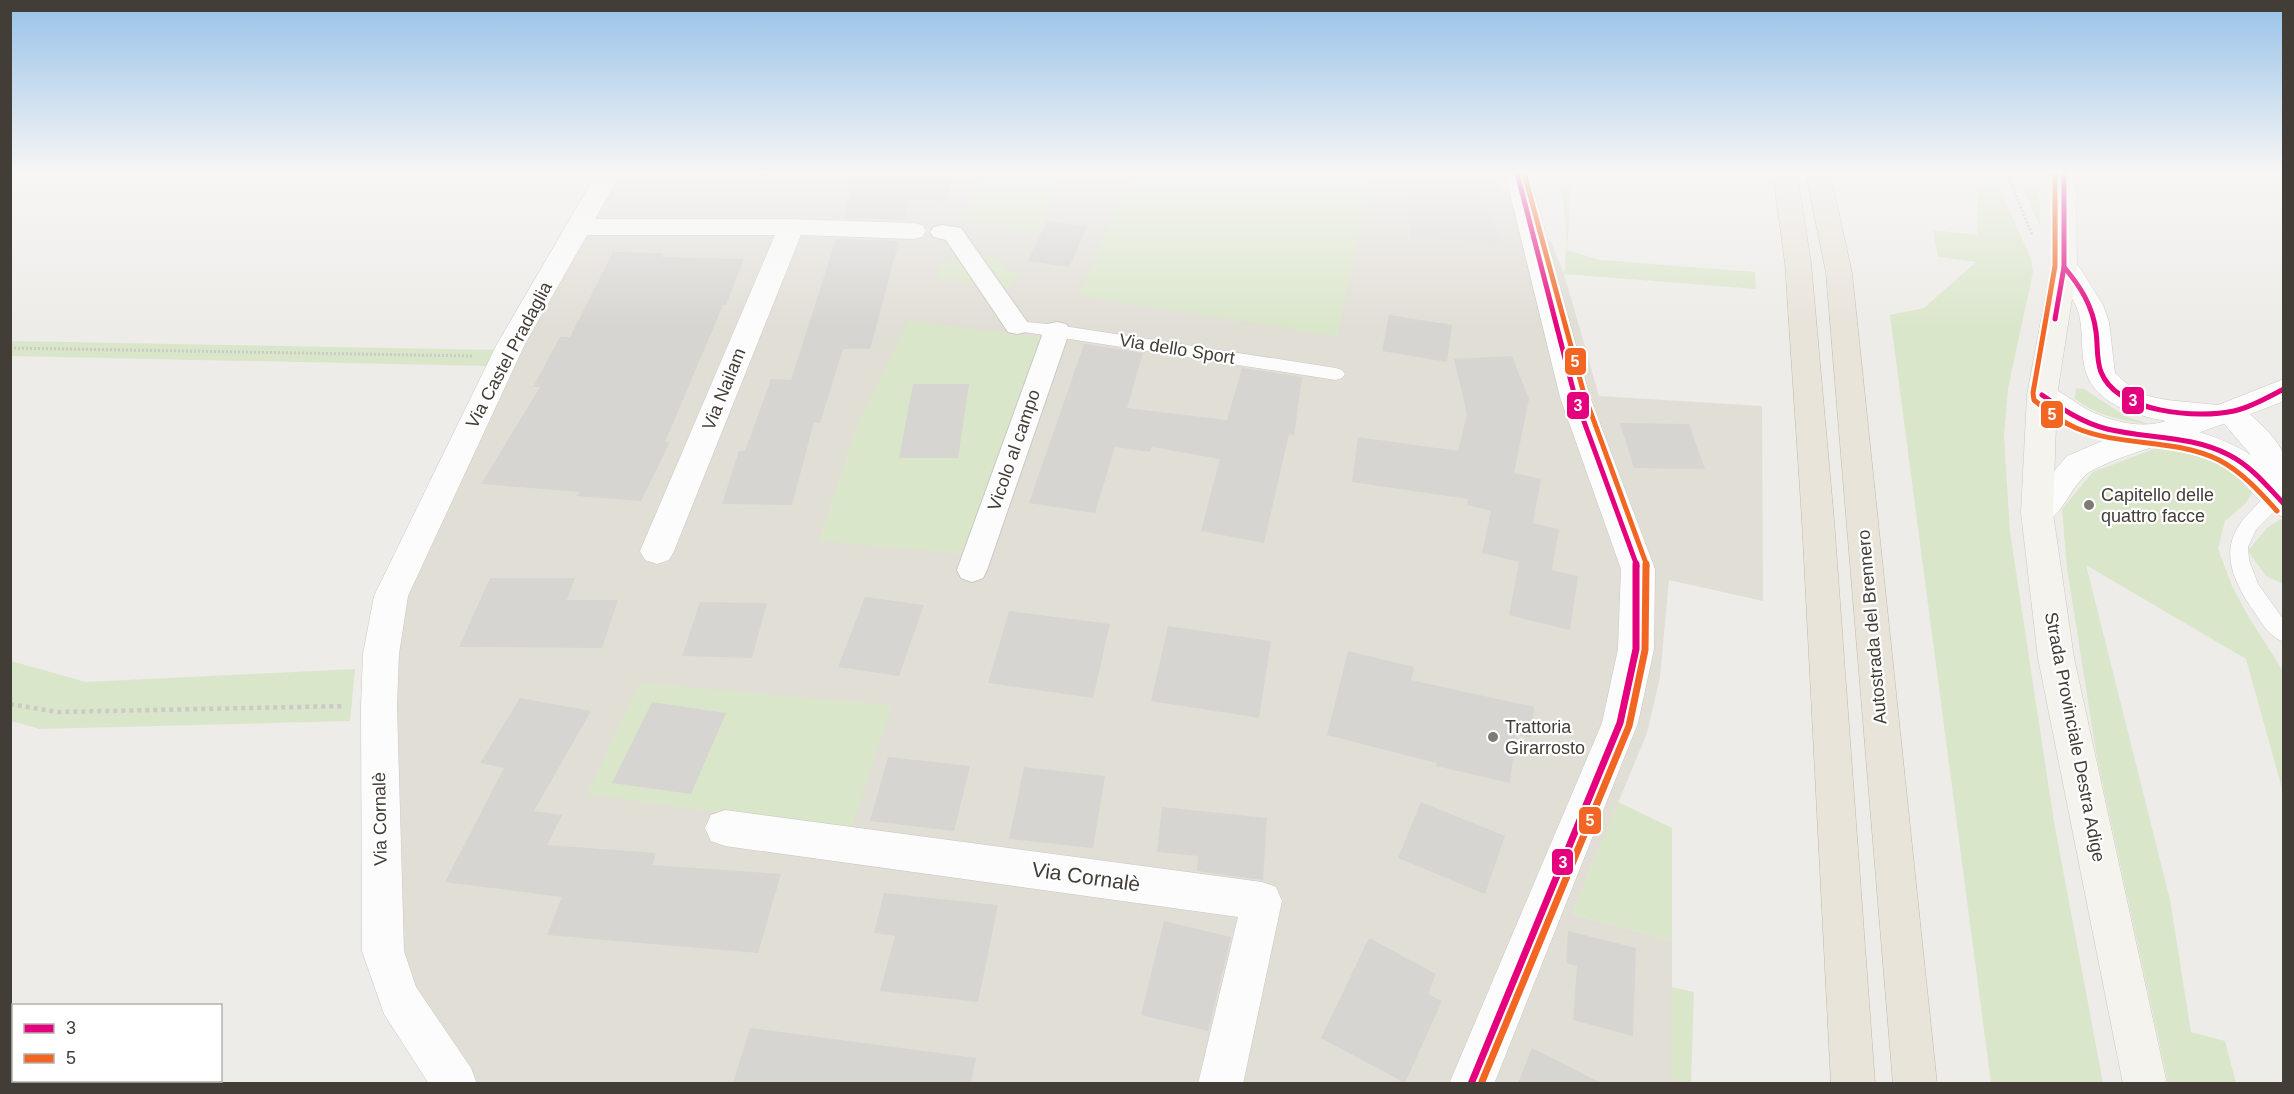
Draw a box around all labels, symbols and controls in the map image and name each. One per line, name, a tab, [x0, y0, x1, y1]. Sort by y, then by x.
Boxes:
street label: Via Castel Pradaglia	[462, 278, 557, 432]
street label: Via dello Sport	[1118, 330, 1236, 368]
street label: Via Nailam	[698, 345, 750, 433]
line badge: 5	[1564, 347, 1587, 376]
text: 5	[1571, 353, 1580, 370]
line badge: 3	[2121, 386, 2145, 415]
street label: Vicolo al campo	[984, 387, 1044, 513]
line badge: 3	[1566, 391, 1590, 420]
text: 3	[2129, 392, 2138, 409]
text: 3	[1574, 397, 1583, 414]
line badge: 5	[2040, 400, 2064, 429]
text: 5	[2048, 406, 2057, 423]
place label: Capitello delle quattro facce	[2101, 485, 2214, 526]
marker: Capitello delle quattro facce	[2082, 498, 2096, 512]
street label: Autostrada del Brennero	[1854, 529, 1890, 725]
street label: Strada Provinciale Destra Adige	[2041, 610, 2109, 864]
place label: Trattoria Girarrosto	[1505, 717, 1585, 758]
marker: Trattoria Girarrosto	[1486, 730, 1500, 744]
street label: Via Cornalè	[369, 772, 391, 866]
line badge: 5	[1578, 806, 1602, 835]
text: 5	[1586, 812, 1595, 829]
line badge: 3	[1551, 848, 1574, 876]
text: 3	[1559, 854, 1568, 871]
street label: Via Cornalè	[1030, 858, 1142, 896]
legend	[12, 1004, 222, 1082]
text: 3	[66, 1018, 76, 1038]
text: 5	[66, 1048, 76, 1068]

